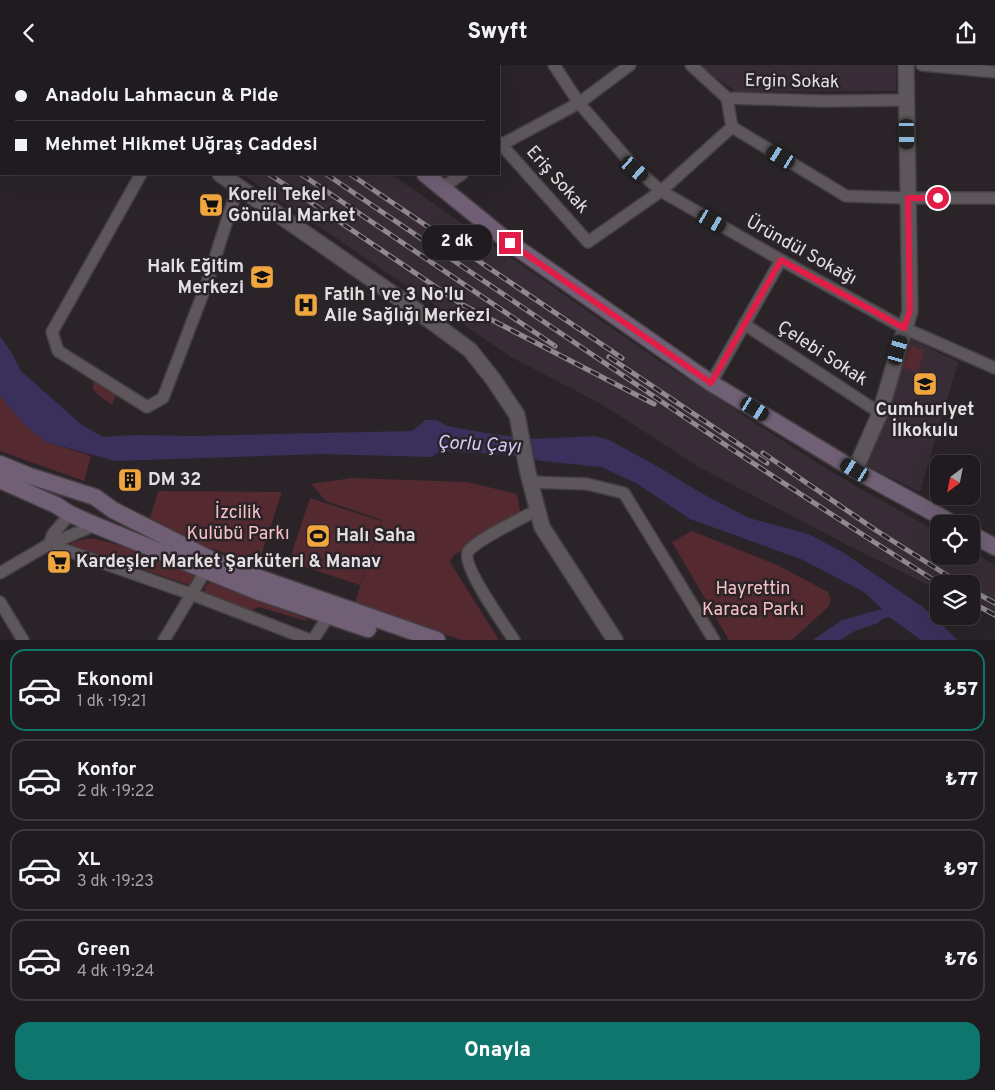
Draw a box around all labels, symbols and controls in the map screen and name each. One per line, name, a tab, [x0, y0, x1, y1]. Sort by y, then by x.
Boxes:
icon: back	[15, 19, 43, 47]
text: Swyft	[468, 19, 527, 46]
icon: share	[952, 19, 980, 47]
street label: Ergin Sokak	[744, 70, 840, 94]
text: Anadolu Lahmacun & Pide	[45, 84, 279, 108]
car	[899, 119, 914, 149]
text: Mehmet Hikmet Uğraş Caddesi	[45, 133, 318, 157]
street label: Eriş Sokak	[521, 141, 593, 219]
car	[764, 143, 797, 171]
car	[618, 153, 651, 185]
place label: Koreli Tekel Gönülal Market	[228, 184, 356, 228]
route start	[927, 187, 949, 209]
supermarket icon: Koreli Tekel Gönülal Market	[198, 192, 224, 218]
car	[695, 207, 728, 235]
street label: Üründül Sokağı	[741, 209, 861, 291]
callout: 2 dk	[422, 225, 492, 261]
text: 2 dk	[441, 232, 473, 252]
route end	[499, 232, 521, 254]
place label: Halk Eğitim Merkezi	[147, 256, 244, 300]
school or university icon: Halk Eğitim Merkezi	[249, 264, 275, 290]
place label: Fatih 1 ve 3 No'lu Aile Sağlığı Merkezi	[324, 284, 490, 328]
hospital icon: Fatih 1 ve 3 No'lu Aile Sağlığı Merkezi	[293, 292, 319, 318]
street label: Çelebi Sokak	[772, 316, 872, 392]
car	[886, 334, 909, 366]
school or university icon: Cumhuriyet İlkokulu	[912, 371, 938, 397]
car	[738, 395, 771, 423]
place label: Cumhuriyet İlkokulu	[876, 399, 974, 443]
water label: Çorlu Çayı	[437, 431, 522, 459]
north arrow	[930, 455, 980, 505]
map controls	[930, 455, 980, 625]
car	[838, 456, 871, 484]
building icon: DM 32	[117, 467, 143, 493]
place label: DM 32	[148, 469, 201, 492]
park label: İzcilik Kulübü Parkı	[186, 500, 290, 546]
button: locate	[930, 515, 980, 565]
sports icon: Halı Saha	[305, 523, 331, 549]
place label: Halı Saha	[336, 525, 416, 548]
supermarket icon: Kardeşler Market Şarküteri & Manav	[46, 549, 72, 575]
place label: Kardeşler Market Şarküteri & Manav	[76, 551, 381, 574]
button: layers	[930, 575, 980, 625]
park label: Hayrettin Karaca Parkı	[702, 578, 804, 622]
icon: car	[17, 668, 62, 713]
text: Ekonomi	[77, 668, 154, 692]
text: ₺57	[944, 678, 978, 702]
text: 1 dk · 19:21	[77, 692, 147, 712]
icon: car	[17, 758, 62, 803]
text: Konfor	[77, 758, 136, 782]
text: ₺77	[945, 768, 978, 792]
text: 2 dk · 19:22	[77, 782, 154, 802]
icon: car	[17, 848, 62, 893]
text: XL	[77, 848, 100, 872]
text: ₺97	[944, 858, 978, 882]
text: 3 dk · 19:23	[77, 872, 154, 892]
icon: car	[17, 938, 62, 983]
text: Green	[77, 938, 130, 962]
text: ₺76	[944, 948, 978, 972]
text: 4 dk · 19:24	[77, 962, 154, 982]
button: Onayla	[15, 1022, 980, 1080]

